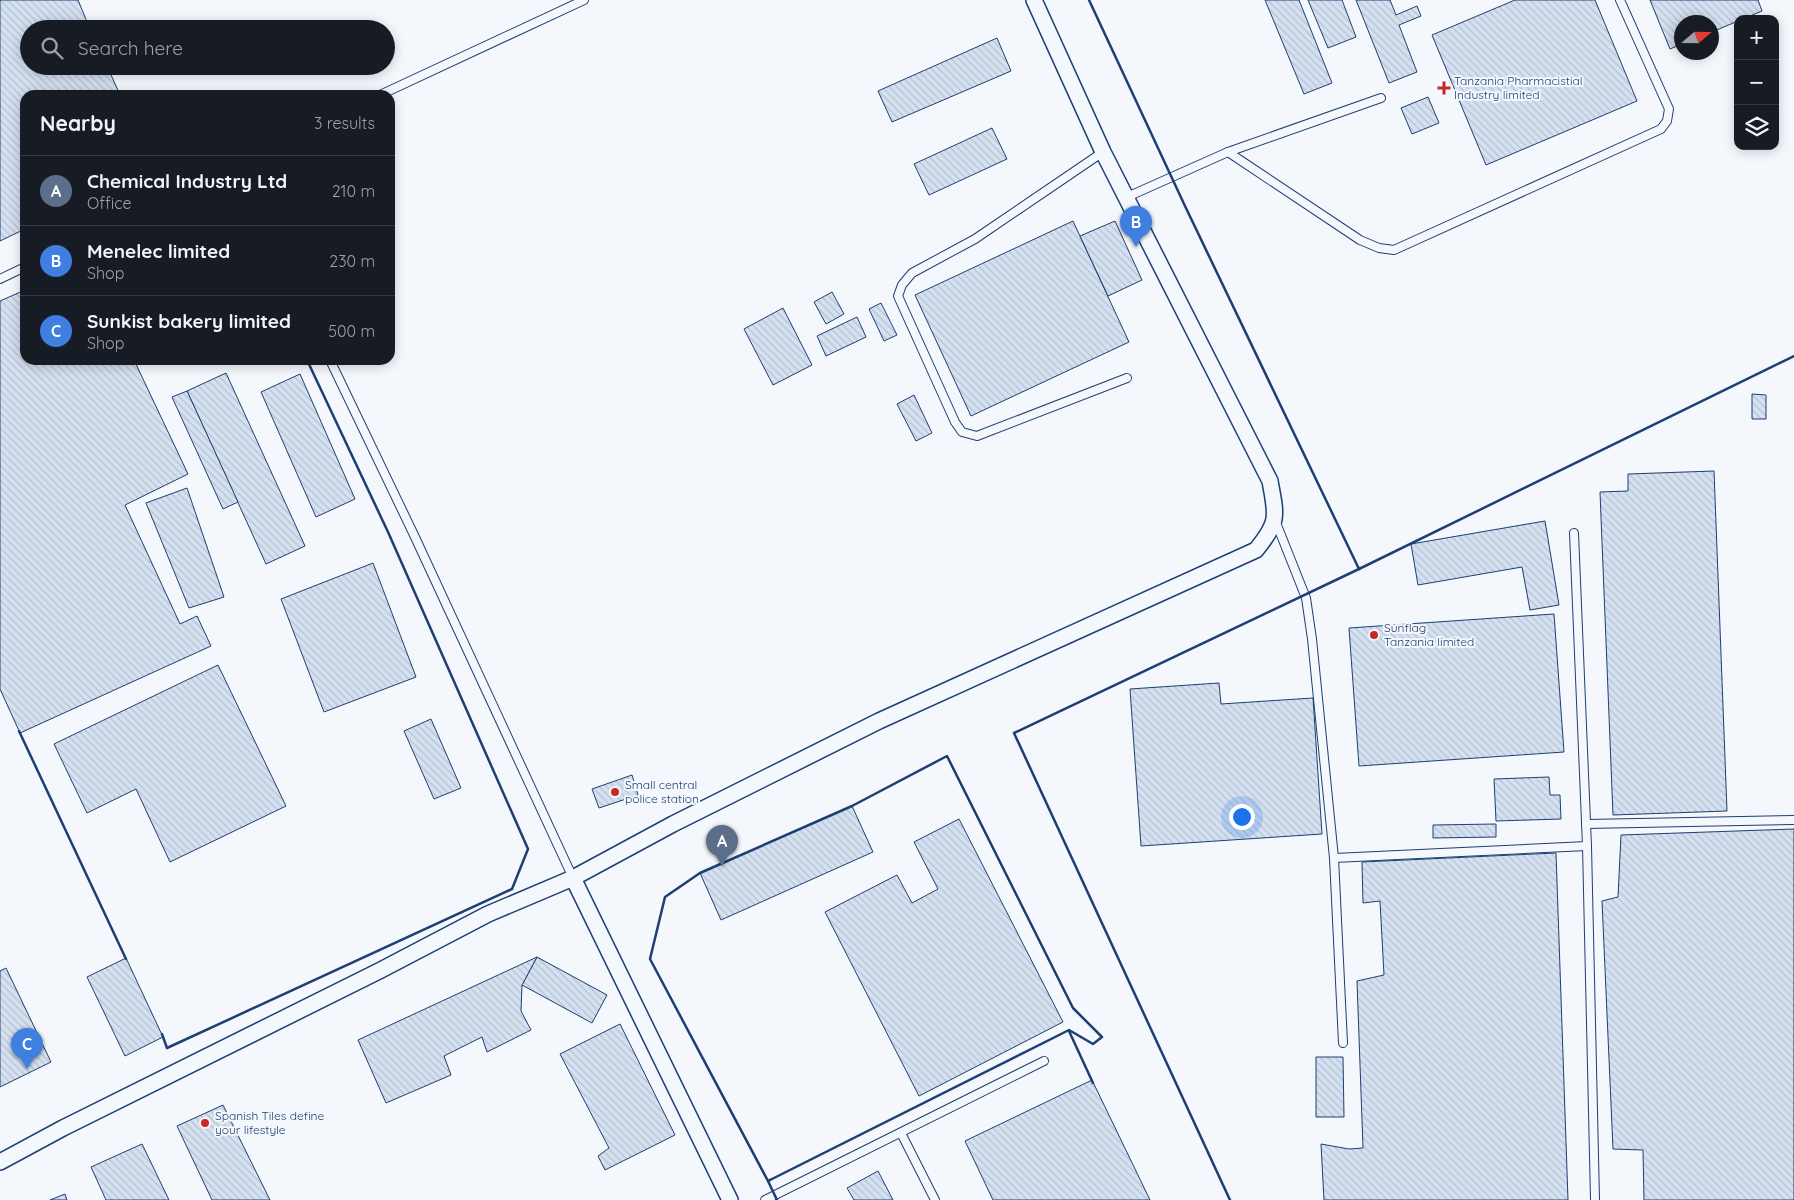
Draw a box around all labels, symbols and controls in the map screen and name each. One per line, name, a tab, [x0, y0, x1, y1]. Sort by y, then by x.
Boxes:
north arrow	[1674, 15, 1719, 60]
map controls	[1734, 15, 1779, 150]
button: +	[1734, 15, 1779, 60]
search box	[20, 20, 395, 75]
icon: search	[38, 34, 66, 62]
text: Search here	[78, 36, 183, 60]
button: −	[1734, 60, 1779, 105]
place label: Tanzania Pharmacistial Industry limited	[1454, 73, 1583, 102]
marker: Tanzania Pharmacistial Industry limited	[1438, 82, 1450, 94]
button: layers	[1734, 105, 1779, 150]
text: Nearby	[40, 110, 116, 136]
text: 3 results	[314, 113, 375, 133]
text: Chemical Industry Ltd	[87, 169, 287, 193]
text: A	[51, 181, 61, 201]
text: 210 m	[332, 181, 375, 201]
text: Office	[87, 193, 132, 213]
pin: B	[1120, 206, 1152, 247]
text: Menelec limited	[87, 239, 230, 263]
text: B	[51, 251, 61, 271]
text: 230 m	[329, 251, 375, 271]
text: Shop	[87, 263, 124, 283]
text: Sunkist bakery limited	[87, 309, 291, 333]
text: C	[51, 321, 61, 341]
text: 500 m	[328, 321, 375, 341]
text: Shop	[87, 333, 124, 353]
place label: Sunflag Tanzania limited	[1384, 620, 1474, 649]
marker: Sunflag Tanzania limited	[1368, 629, 1380, 641]
place label: Small central police station	[625, 777, 699, 806]
marker: Small central police station	[609, 786, 621, 798]
your location	[1229, 804, 1255, 830]
pin: A	[706, 825, 738, 866]
pin: C	[11, 1028, 43, 1069]
place label: Spanish Tiles define your lifestyle	[215, 1108, 325, 1137]
marker: Spanish Tiles define your lifestyle	[199, 1117, 211, 1129]

